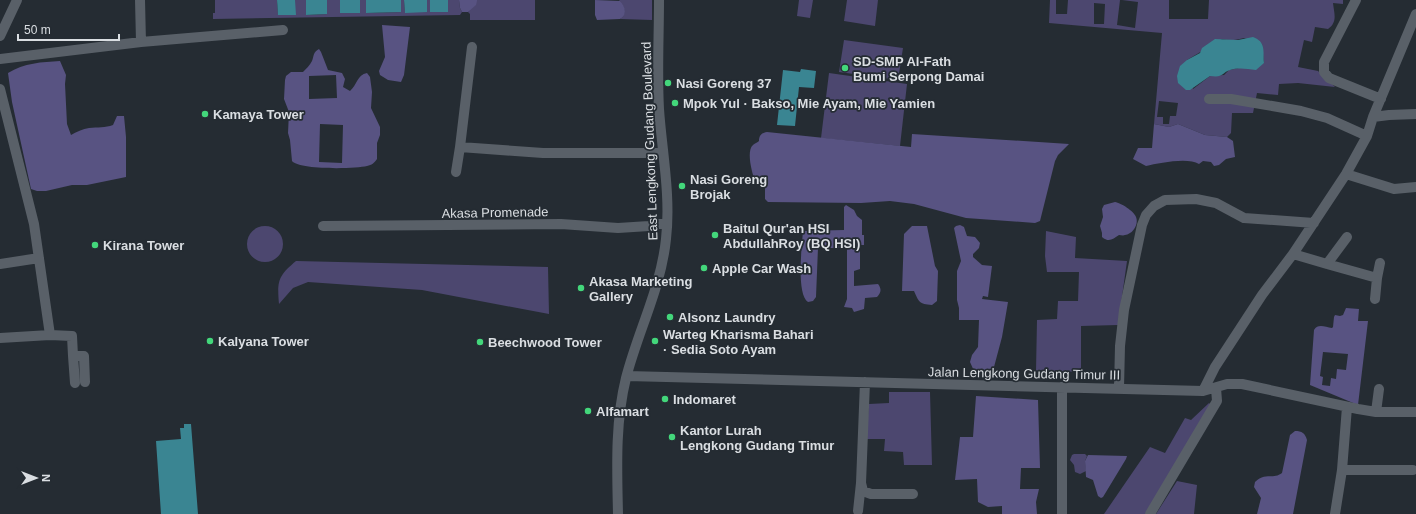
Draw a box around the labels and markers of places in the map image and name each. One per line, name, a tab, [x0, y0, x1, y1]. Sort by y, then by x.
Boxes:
place label: SD-SMP Al-Fath Bumi Serpong Damai	[853, 54, 984, 84]
marker: SD-SMP Al-Fath Bumi Serpong Damai	[840, 63, 850, 73]
place label: Nasi Goreng 37	[676, 76, 771, 91]
marker: Nasi Goreng 37	[663, 78, 673, 88]
place label: Mpok Yul · Bakso, Mie Ayam, Mie Yamien	[683, 96, 935, 111]
marker: Mpok Yul · Bakso, Mie Ayam, Mie Yamien	[670, 98, 680, 108]
place label: Kamaya Tower	[213, 107, 304, 122]
marker: Kamaya Tower	[200, 109, 210, 119]
place label: Nasi Goreng Brojak	[690, 172, 767, 202]
marker: Nasi Goreng Brojak	[677, 181, 687, 191]
place label: Baitul Qur'an HSI AbdullahRoy (BQ HSI)	[723, 221, 860, 251]
marker: Baitul Qur'an HSI AbdullahRoy (BQ HSI)	[710, 230, 720, 240]
place label: Kirana Tower	[103, 238, 184, 253]
marker: Kirana Tower	[90, 240, 100, 250]
place label: Apple Car Wash	[712, 261, 811, 276]
marker: Apple Car Wash	[699, 263, 709, 273]
place label: Akasa Marketing Gallery	[589, 274, 692, 304]
marker: Akasa Marketing Gallery	[576, 283, 586, 293]
place label: Alsonz Laundry	[678, 310, 776, 325]
marker: Alsonz Laundry	[665, 312, 675, 322]
place label: Warteg Kharisma Bahari · Sedia Soto Ayam	[663, 327, 814, 357]
place label: Kalyana Tower	[218, 334, 309, 349]
place label: Beechwood Tower	[488, 335, 602, 350]
marker: Kalyana Tower	[205, 336, 215, 346]
marker: Warteg Kharisma Bahari · Sedia Soto Ayam	[650, 336, 660, 346]
marker: Beechwood Tower	[475, 337, 485, 347]
place label: Indomaret	[673, 392, 737, 407]
marker: Indomaret	[660, 394, 670, 404]
place label: Alfamart	[596, 404, 649, 419]
marker: Alfamart	[583, 406, 593, 416]
place label: Kantor Lurah Lengkong Gudang Timur	[680, 423, 834, 453]
marker: Kantor Lurah Lengkong Gudang Timur	[667, 432, 677, 442]

